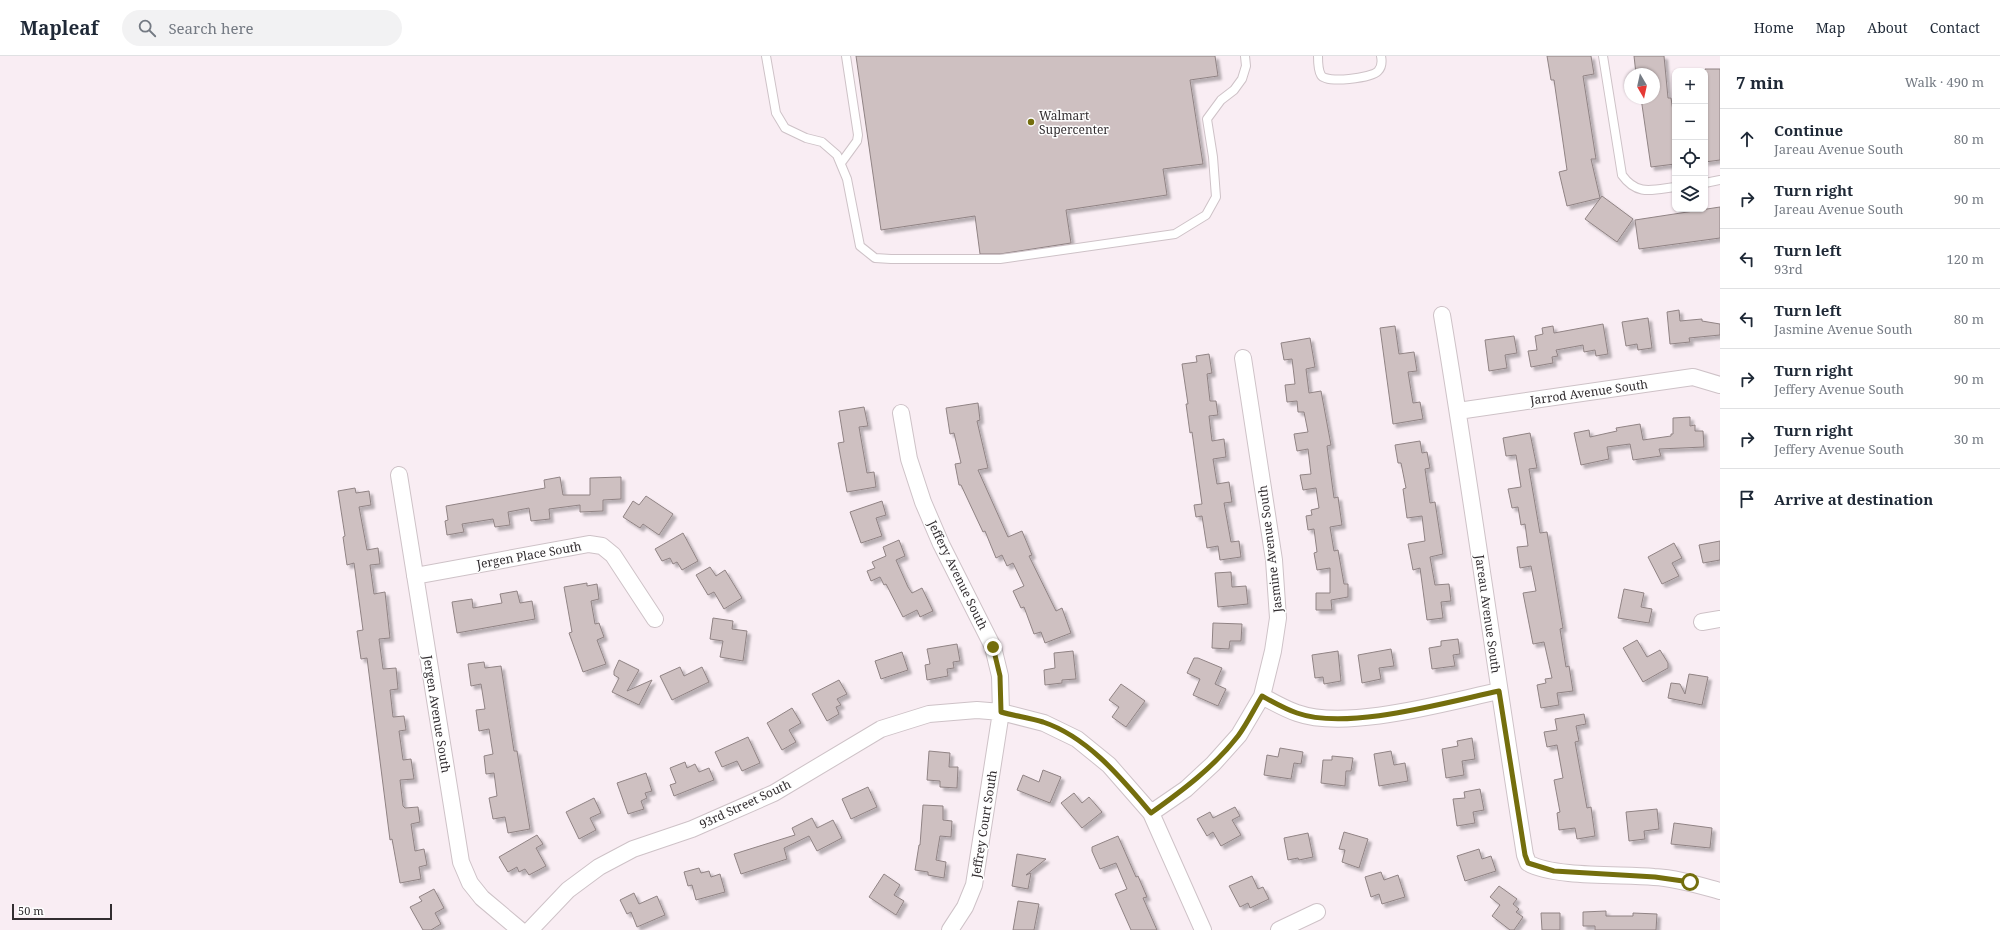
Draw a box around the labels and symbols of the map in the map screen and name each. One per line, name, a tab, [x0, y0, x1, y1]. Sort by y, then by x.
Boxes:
north arrow	[1624, 68, 1660, 104]
place label: Walmart Supercenter	[1039, 107, 1109, 138]
marker: Walmart Supercenter	[1026, 117, 1036, 127]
street label: Jarrod Avenue South	[1528, 375, 1649, 409]
street label: Jasmine Avenue South	[1254, 484, 1286, 614]
street label: Jeffery Avenue South	[924, 516, 992, 633]
street label: Jergen Place South	[474, 537, 583, 573]
street label: Jareau Avenue South	[1471, 553, 1505, 675]
route end	[984, 638, 1002, 656]
street label: Jergen Avenue South	[419, 653, 455, 774]
street label: Jeffrey Court South	[967, 768, 1001, 880]
street label: 93rd Street South	[697, 775, 794, 833]
route start	[1681, 873, 1699, 891]
scale bar	[12, 902, 112, 921]

